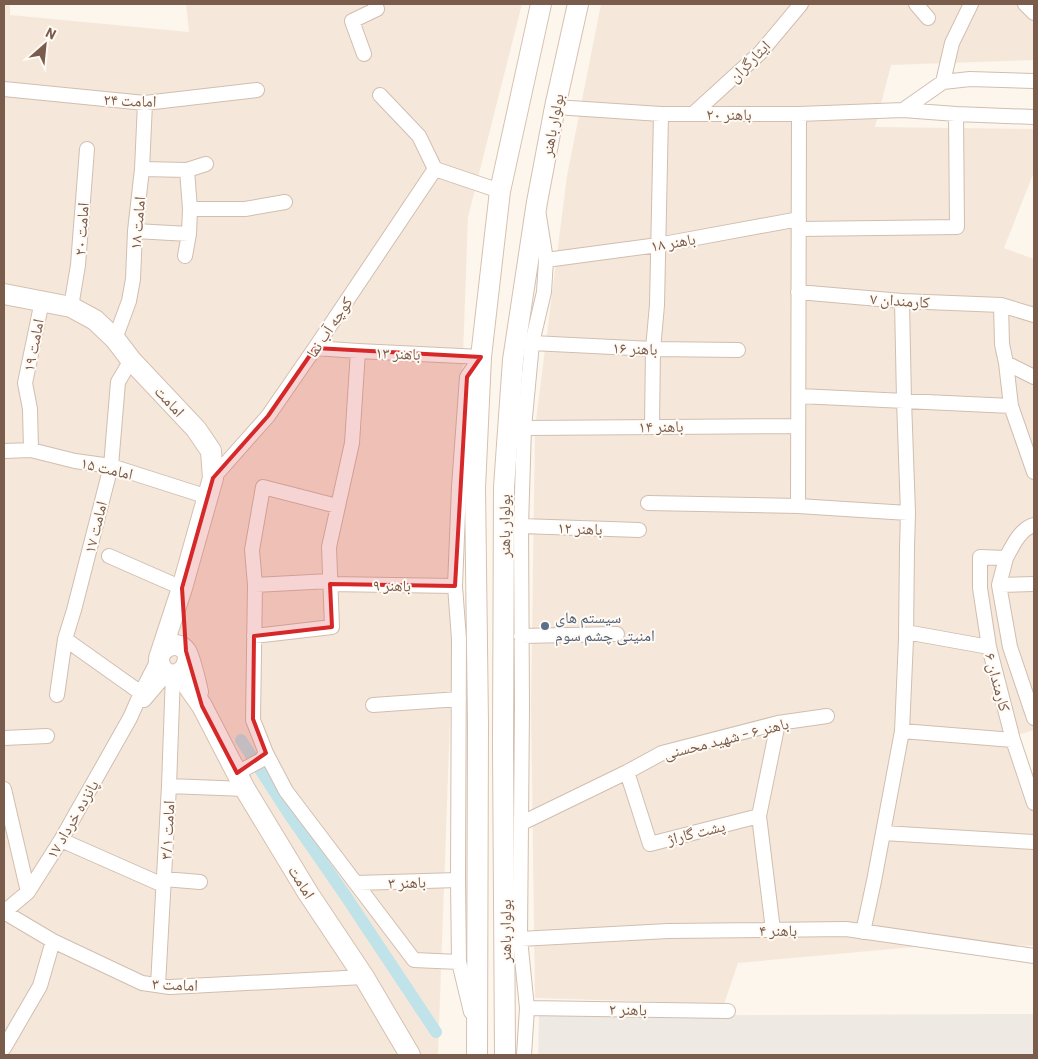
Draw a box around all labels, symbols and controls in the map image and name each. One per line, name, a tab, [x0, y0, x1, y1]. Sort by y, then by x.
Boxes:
north arrow	[20, 20, 70, 70]
text: N	[43, 23, 59, 43]
street label: ایثارگران	[724, 36, 775, 87]
street label: امامت ۲۴	[103, 89, 157, 110]
street label: بولوار باهنر	[536, 92, 568, 159]
street label: باهنر ۲۰	[706, 104, 752, 124]
street label: امامت ۱۸	[125, 196, 148, 250]
street label: امامت ۲۰	[69, 202, 92, 256]
street label: باهنر ۱۸	[649, 228, 697, 256]
street label: کارمندان ۷	[869, 288, 931, 313]
street label: کوچه آب نما	[301, 292, 357, 361]
street label: امامت ۱۹	[18, 317, 47, 373]
street label: باهنر ۱۶	[612, 337, 658, 359]
street label: باهنر ۱۳	[375, 342, 421, 364]
street label: امامت	[151, 381, 189, 420]
street label: باهنر ۱۴	[638, 416, 684, 436]
street label: امامت ۱۵	[79, 452, 135, 483]
street label: بولوار باهنر	[494, 494, 514, 559]
street label: امامت ۱۷	[79, 499, 110, 555]
street label: باهنر ۱۲	[557, 517, 603, 539]
street label: باهنر ۹	[373, 575, 411, 595]
place label: سیستم های امنیتی چشم سوم	[555, 607, 655, 646]
marker: سیستم های امنیتی چشم سوم	[539, 620, 551, 632]
street label: کارمندان ۶	[980, 650, 1016, 714]
street label: باهنر ۶ - شهید محسنی	[661, 713, 791, 764]
street label: پانزده خرداد ۱۷	[41, 776, 103, 862]
street label: امامت ۳/۱	[155, 800, 178, 860]
street label: پشت گاراژ	[664, 815, 727, 849]
street label: امامت	[285, 862, 320, 902]
street label: باهنر ۳	[388, 871, 426, 893]
street label: بولوار باهنر	[495, 899, 515, 964]
street label: باهنر ۴	[759, 920, 797, 940]
street label: امامت ۳	[152, 973, 198, 994]
street label: باهنر ۲	[609, 999, 647, 1019]

